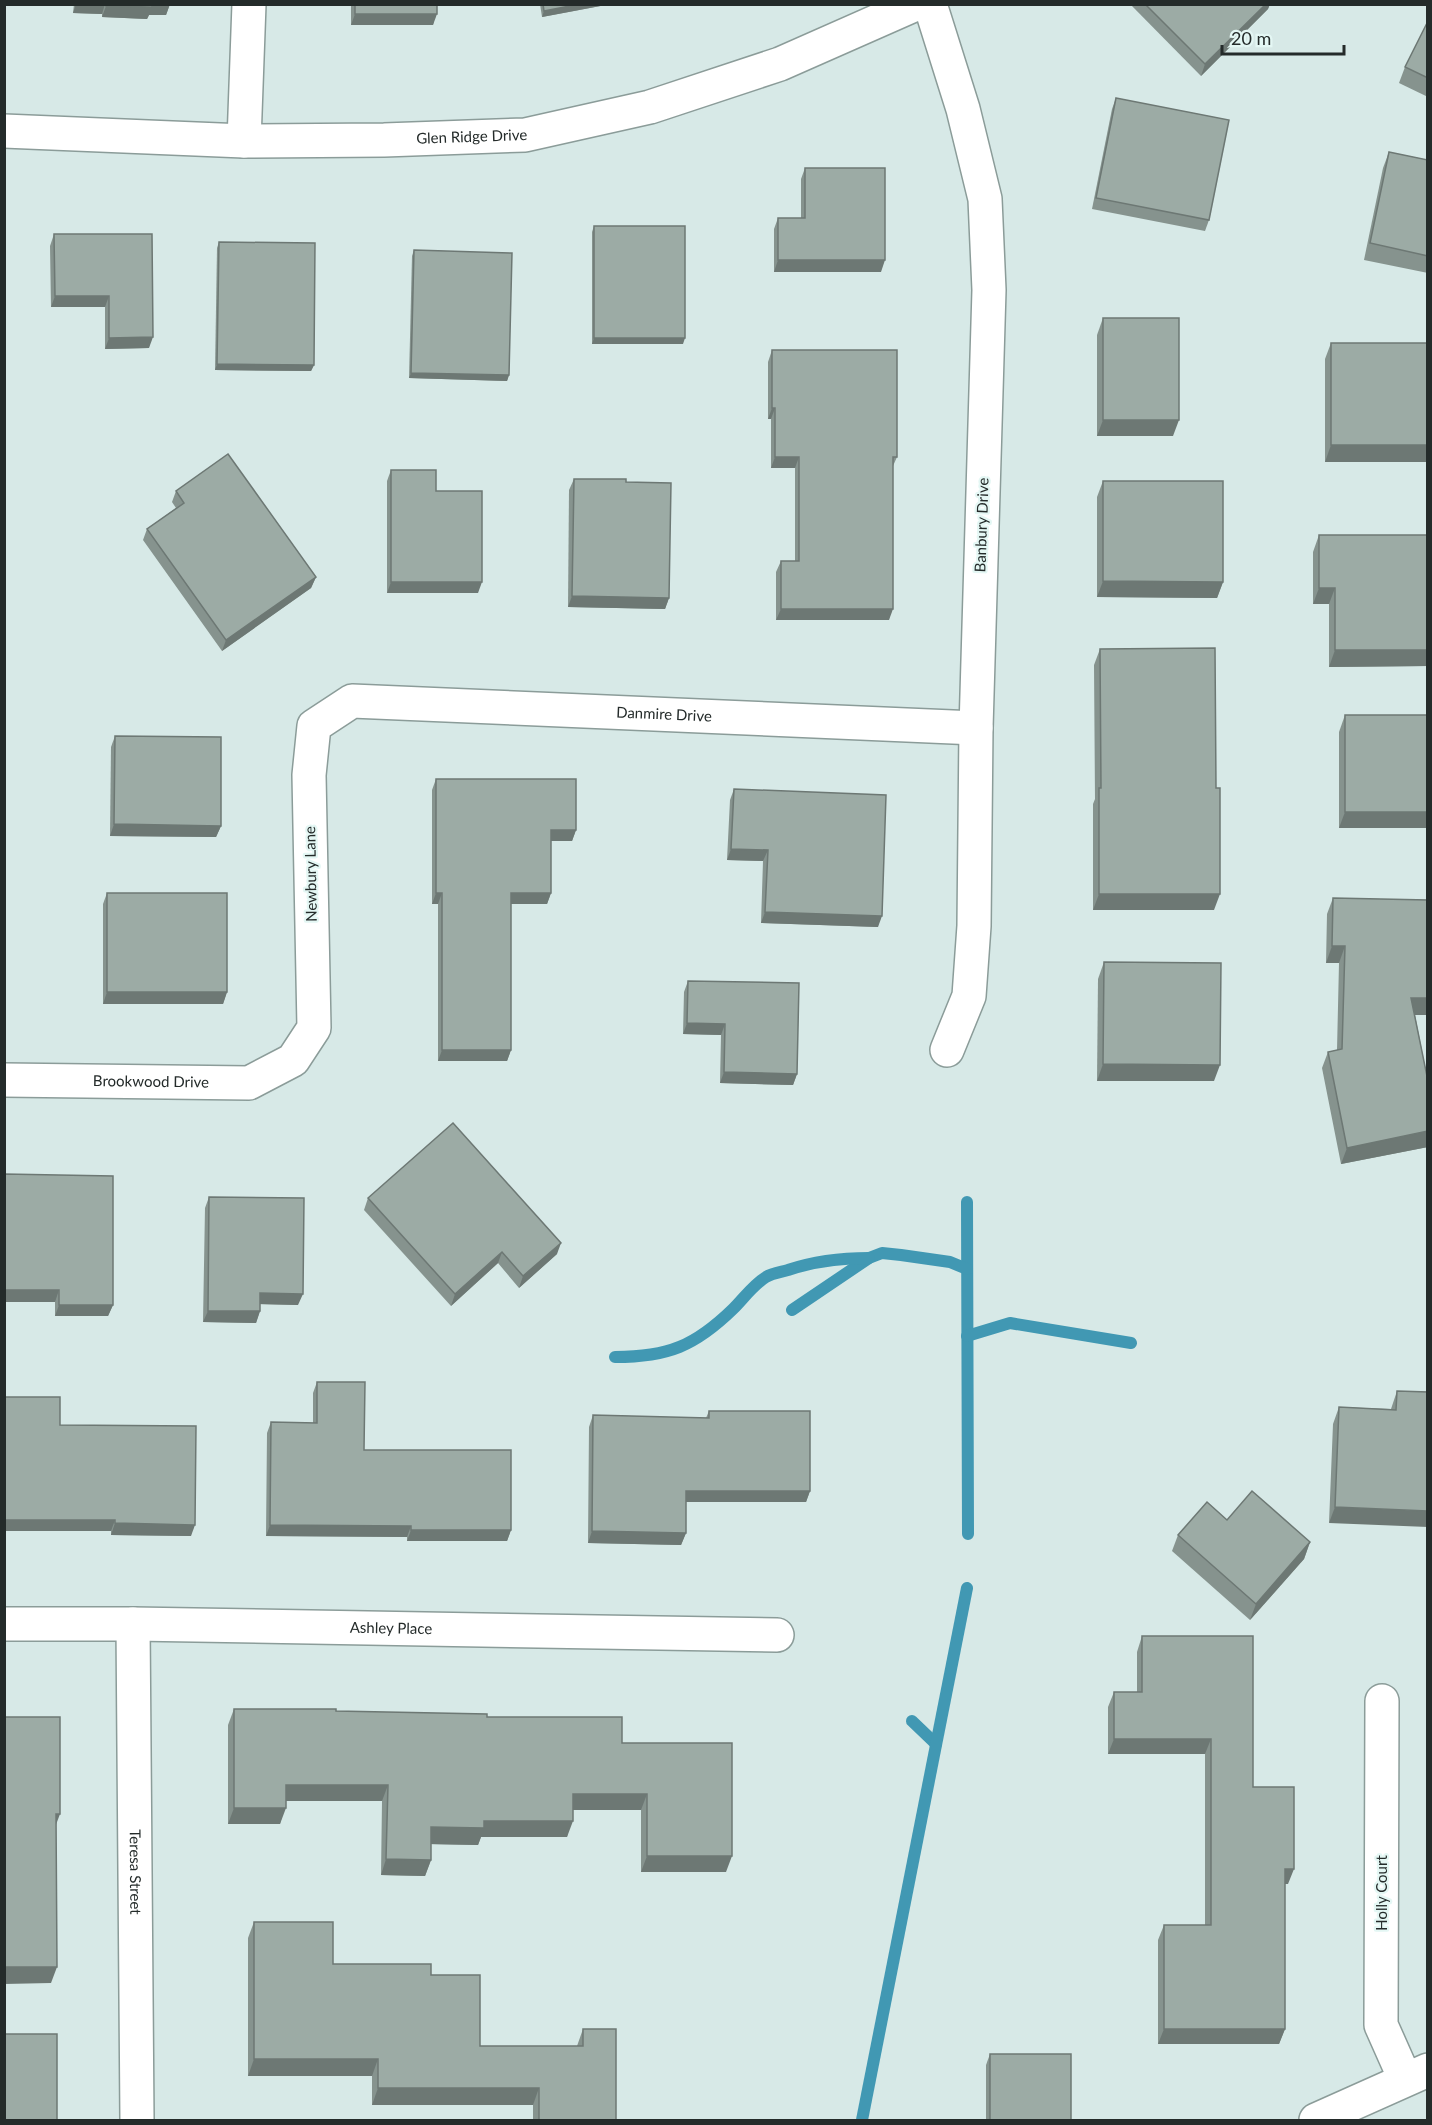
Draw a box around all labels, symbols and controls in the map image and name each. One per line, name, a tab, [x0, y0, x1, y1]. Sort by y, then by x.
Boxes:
scale bar	[1222, 18, 1344, 56]
text: 20 m	[1231, 27, 1271, 49]
street label: Glen Ridge Drive	[416, 125, 528, 147]
street label: Banbury Drive	[970, 477, 992, 573]
street label: Danmire Drive	[616, 702, 712, 725]
street label: Newbury Lane	[300, 826, 320, 922]
street label: Brookwood Drive	[93, 1071, 209, 1091]
street label: Ashley Place	[350, 1618, 432, 1637]
street label: Teresa Street	[127, 1829, 145, 1915]
street label: Holly Court	[1372, 1855, 1390, 1931]

